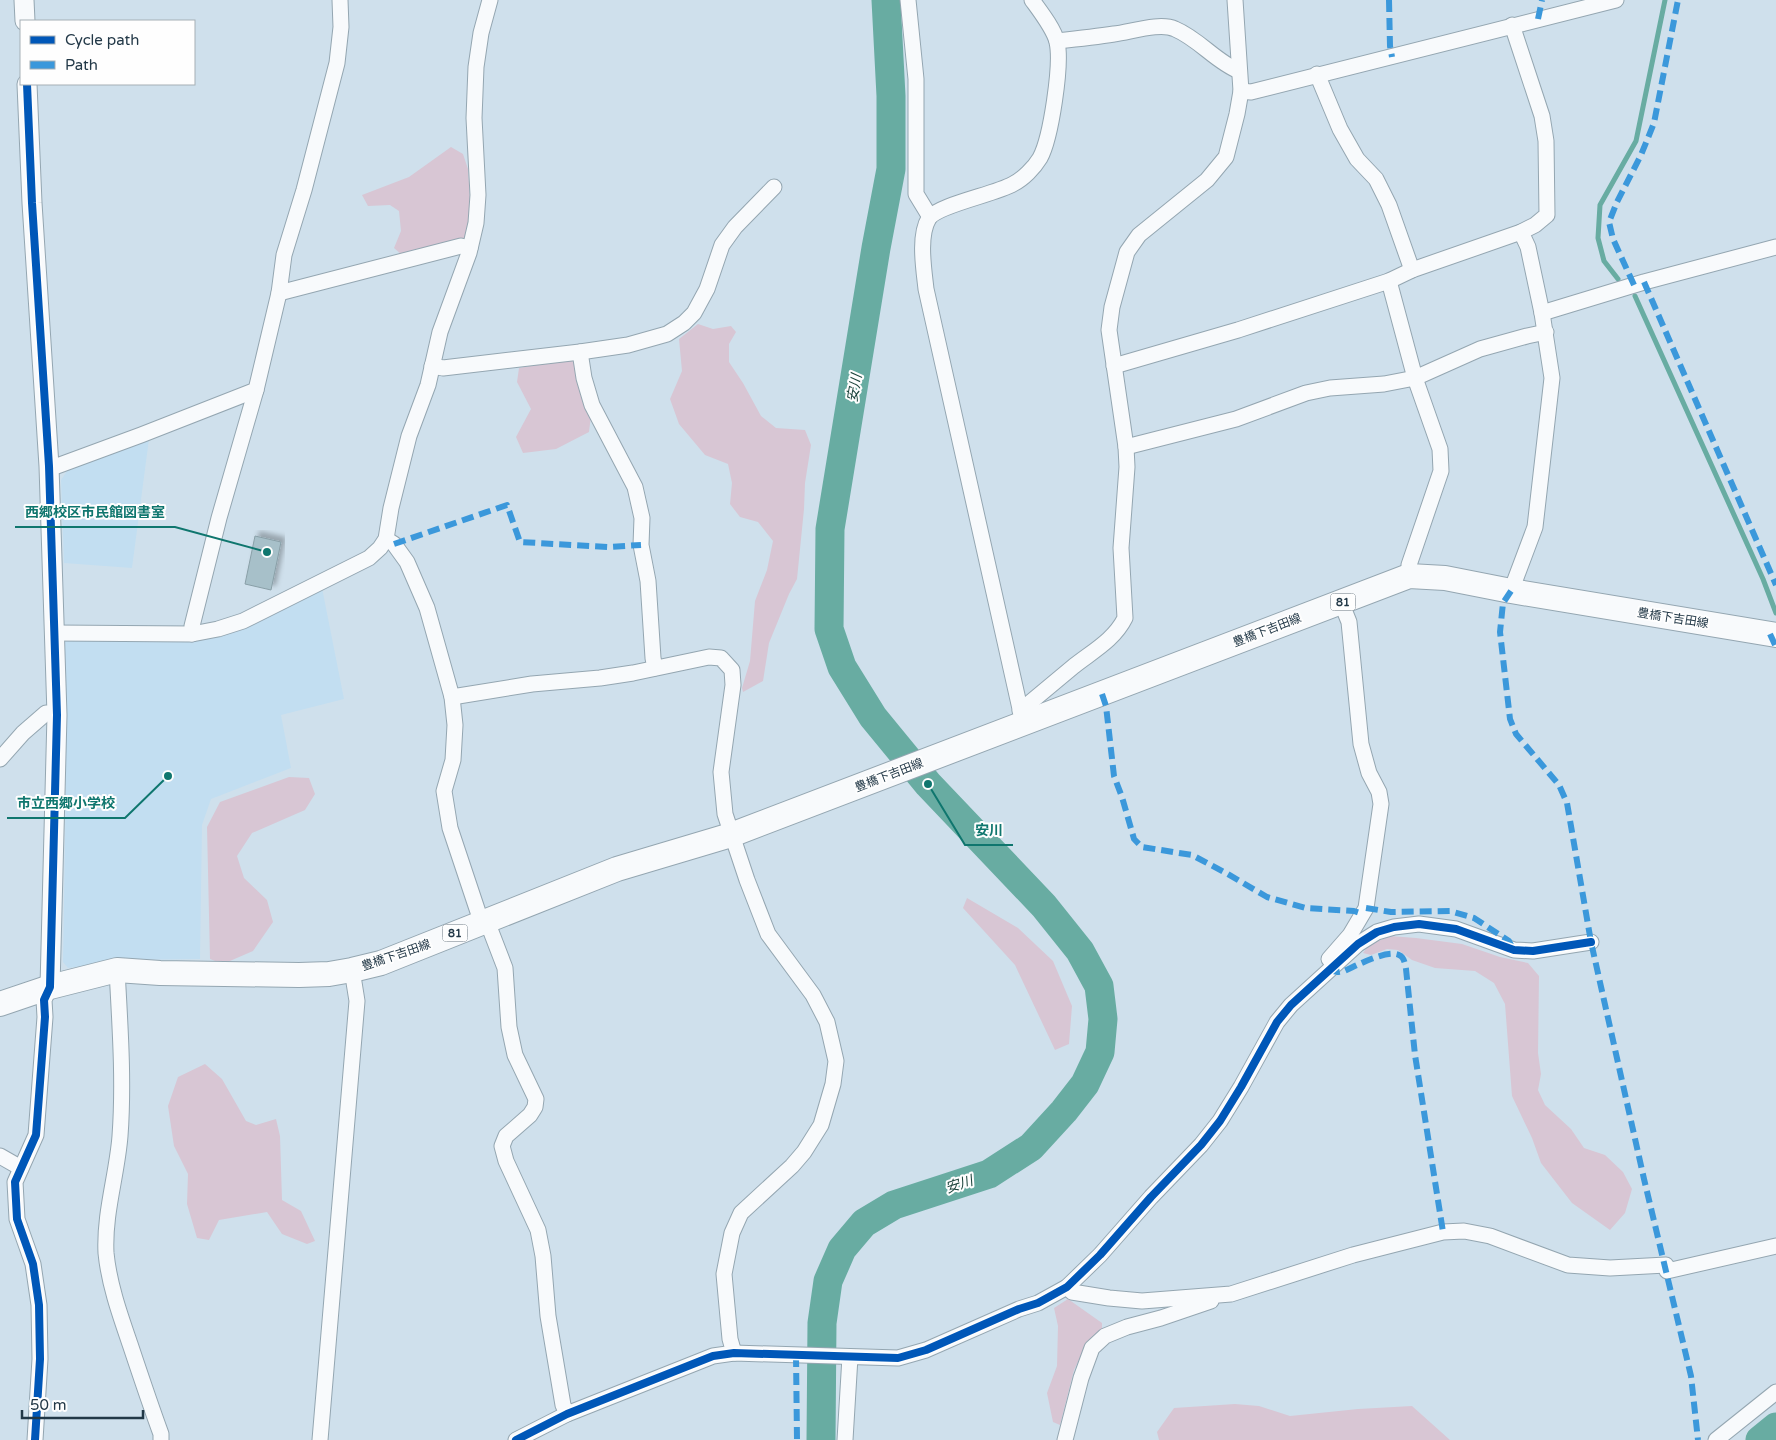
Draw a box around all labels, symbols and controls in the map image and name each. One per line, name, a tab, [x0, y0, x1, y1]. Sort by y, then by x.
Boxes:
legend	[20, 20, 195, 85]
text: Cycle path	[65, 31, 139, 49]
text: Path	[65, 56, 98, 74]
water label: 安川	[844, 371, 866, 403]
callout: 西郷校区市民館図書室	[15, 498, 175, 527]
text: 西郷校区市民館図書室	[25, 504, 165, 521]
road number: 81	[1330, 594, 1356, 610]
street label: 豊橋下吉田線	[1636, 605, 1710, 631]
street label: 豊橋下吉田線	[1231, 611, 1303, 649]
street label: 豊橋下吉田線	[853, 756, 925, 794]
callout: 市立西郷小学校	[7, 789, 125, 818]
text: 市立西郷小学校	[17, 795, 115, 812]
callout: 安川	[965, 816, 1013, 845]
text: 安川	[975, 822, 1003, 839]
road number: 81	[442, 924, 468, 941]
street label: 豊橋下吉田線	[360, 937, 432, 973]
water label: 安川	[943, 1171, 977, 1197]
scale bar	[22, 1388, 144, 1420]
text: 50 m	[30, 1396, 67, 1414]

